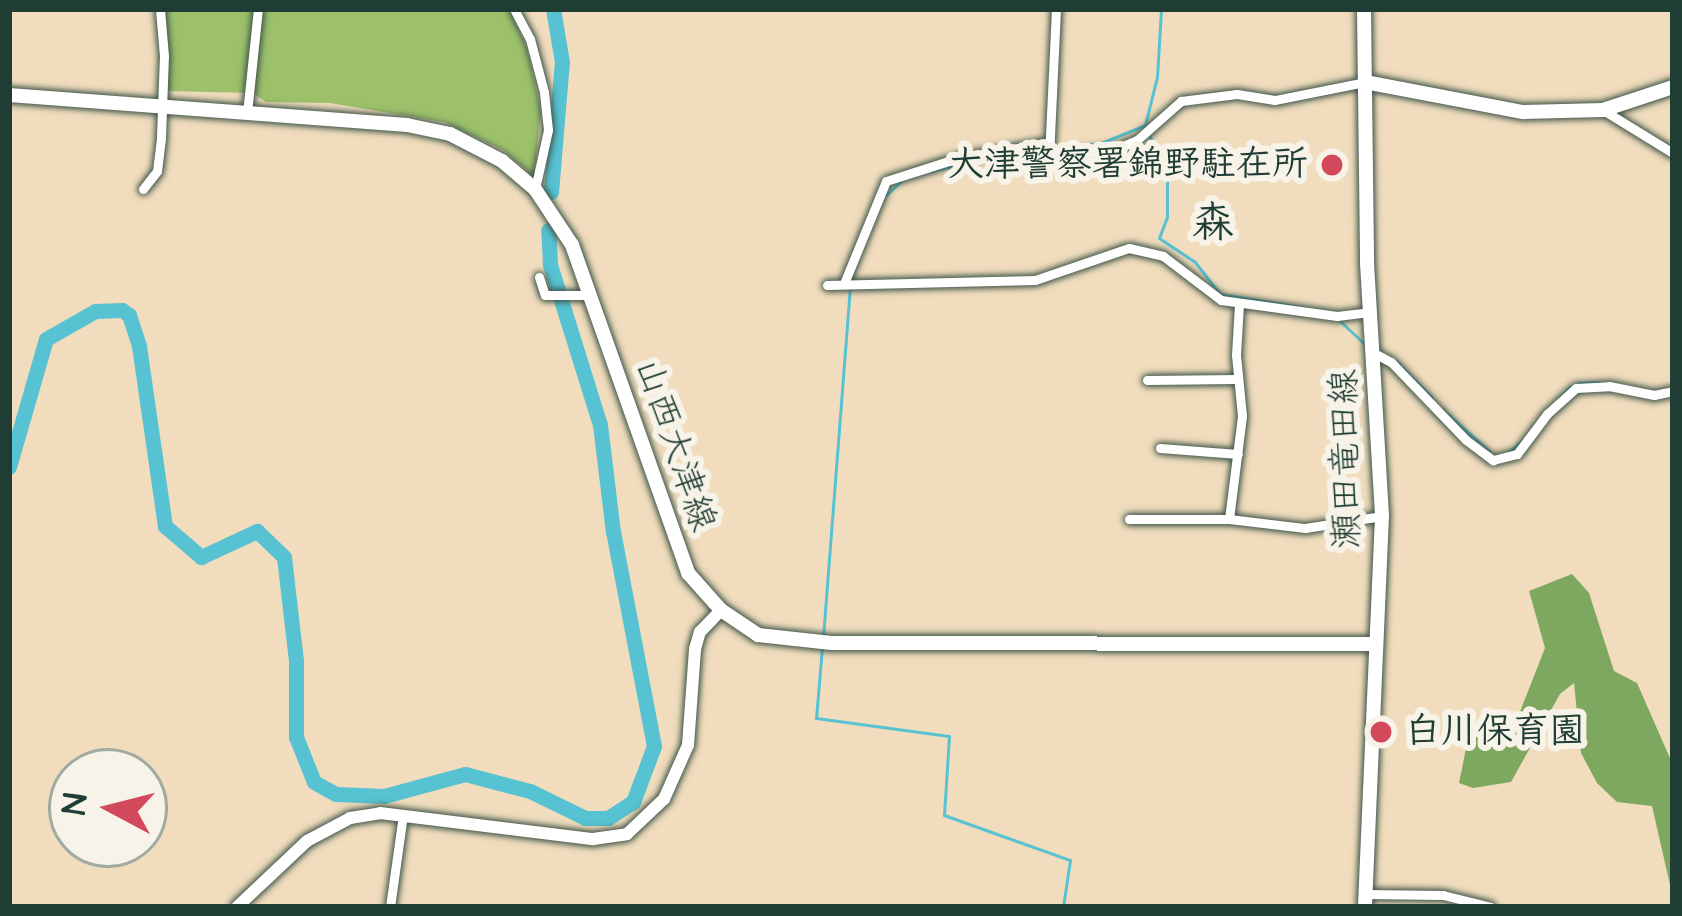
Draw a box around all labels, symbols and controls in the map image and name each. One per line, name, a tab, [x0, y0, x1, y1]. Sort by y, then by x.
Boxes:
place label: 大津警察署錦野駐在所	[948, 143, 1308, 187]
marker: 大津警察署錦野駐在所	[1319, 152, 1345, 178]
district label: 森	[1192, 199, 1234, 249]
street label: 山西大津線	[625, 353, 725, 537]
street label: 瀬田竜田線	[1323, 369, 1369, 549]
place label: 白川保育園	[1405, 710, 1585, 754]
marker: 白川保育園	[1368, 719, 1394, 745]
north arrow	[48, 748, 168, 868]
text: N	[51, 791, 99, 817]

